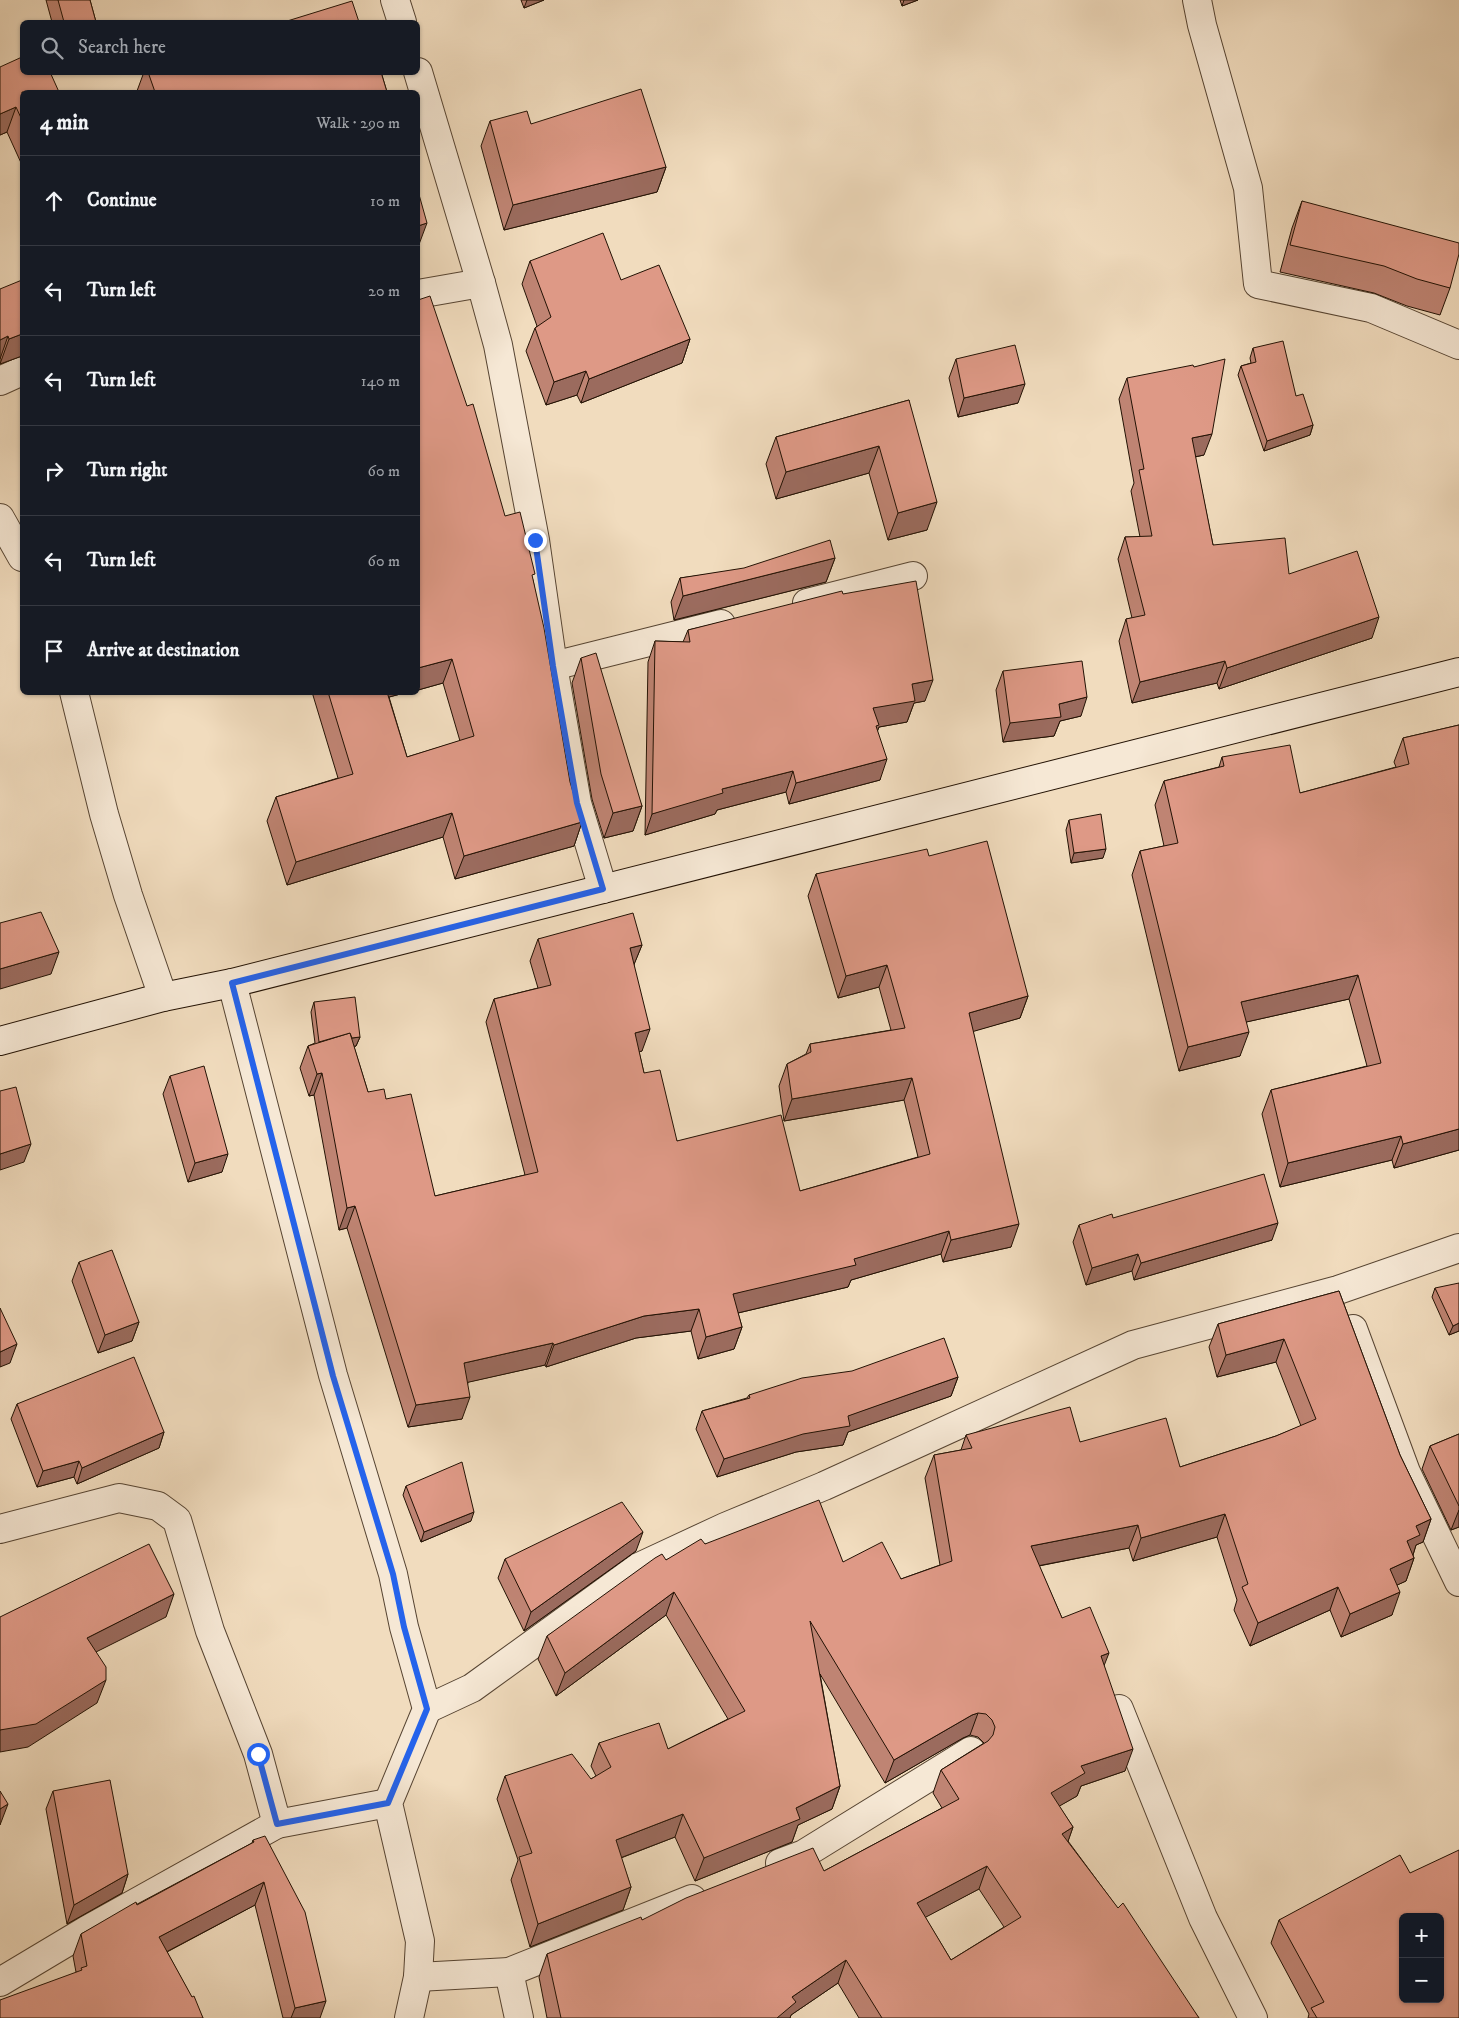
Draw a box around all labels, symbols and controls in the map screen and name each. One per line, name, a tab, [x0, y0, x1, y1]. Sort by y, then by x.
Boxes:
search box	[20, 20, 420, 75]
icon: search	[38, 34, 66, 62]
text: Search here	[78, 36, 166, 59]
text: 4 min	[40, 110, 89, 136]
text: Walk · 290 m	[316, 113, 400, 133]
icon: ahead	[40, 187, 68, 215]
text: Continue	[87, 189, 157, 212]
text: 10 m	[370, 191, 400, 211]
icon: left	[40, 277, 68, 305]
text: Turn left	[87, 279, 156, 302]
text: 20 m	[368, 281, 400, 301]
icon: left	[40, 367, 68, 395]
text: Turn left	[87, 369, 156, 392]
text: 140 m	[361, 371, 400, 391]
icon: right	[40, 457, 68, 485]
text: Turn right	[87, 459, 167, 482]
text: 60 m	[368, 461, 400, 481]
route end	[524, 529, 547, 552]
icon: left	[40, 547, 68, 575]
text: Turn left	[87, 549, 156, 572]
text: 60 m	[368, 551, 400, 571]
icon: arrive	[40, 637, 68, 665]
text: Arrive at destination	[87, 639, 239, 662]
route start	[247, 1743, 270, 1766]
map controls	[1399, 1913, 1444, 2003]
button: +	[1399, 1913, 1444, 1958]
button: −	[1399, 1958, 1444, 2003]

